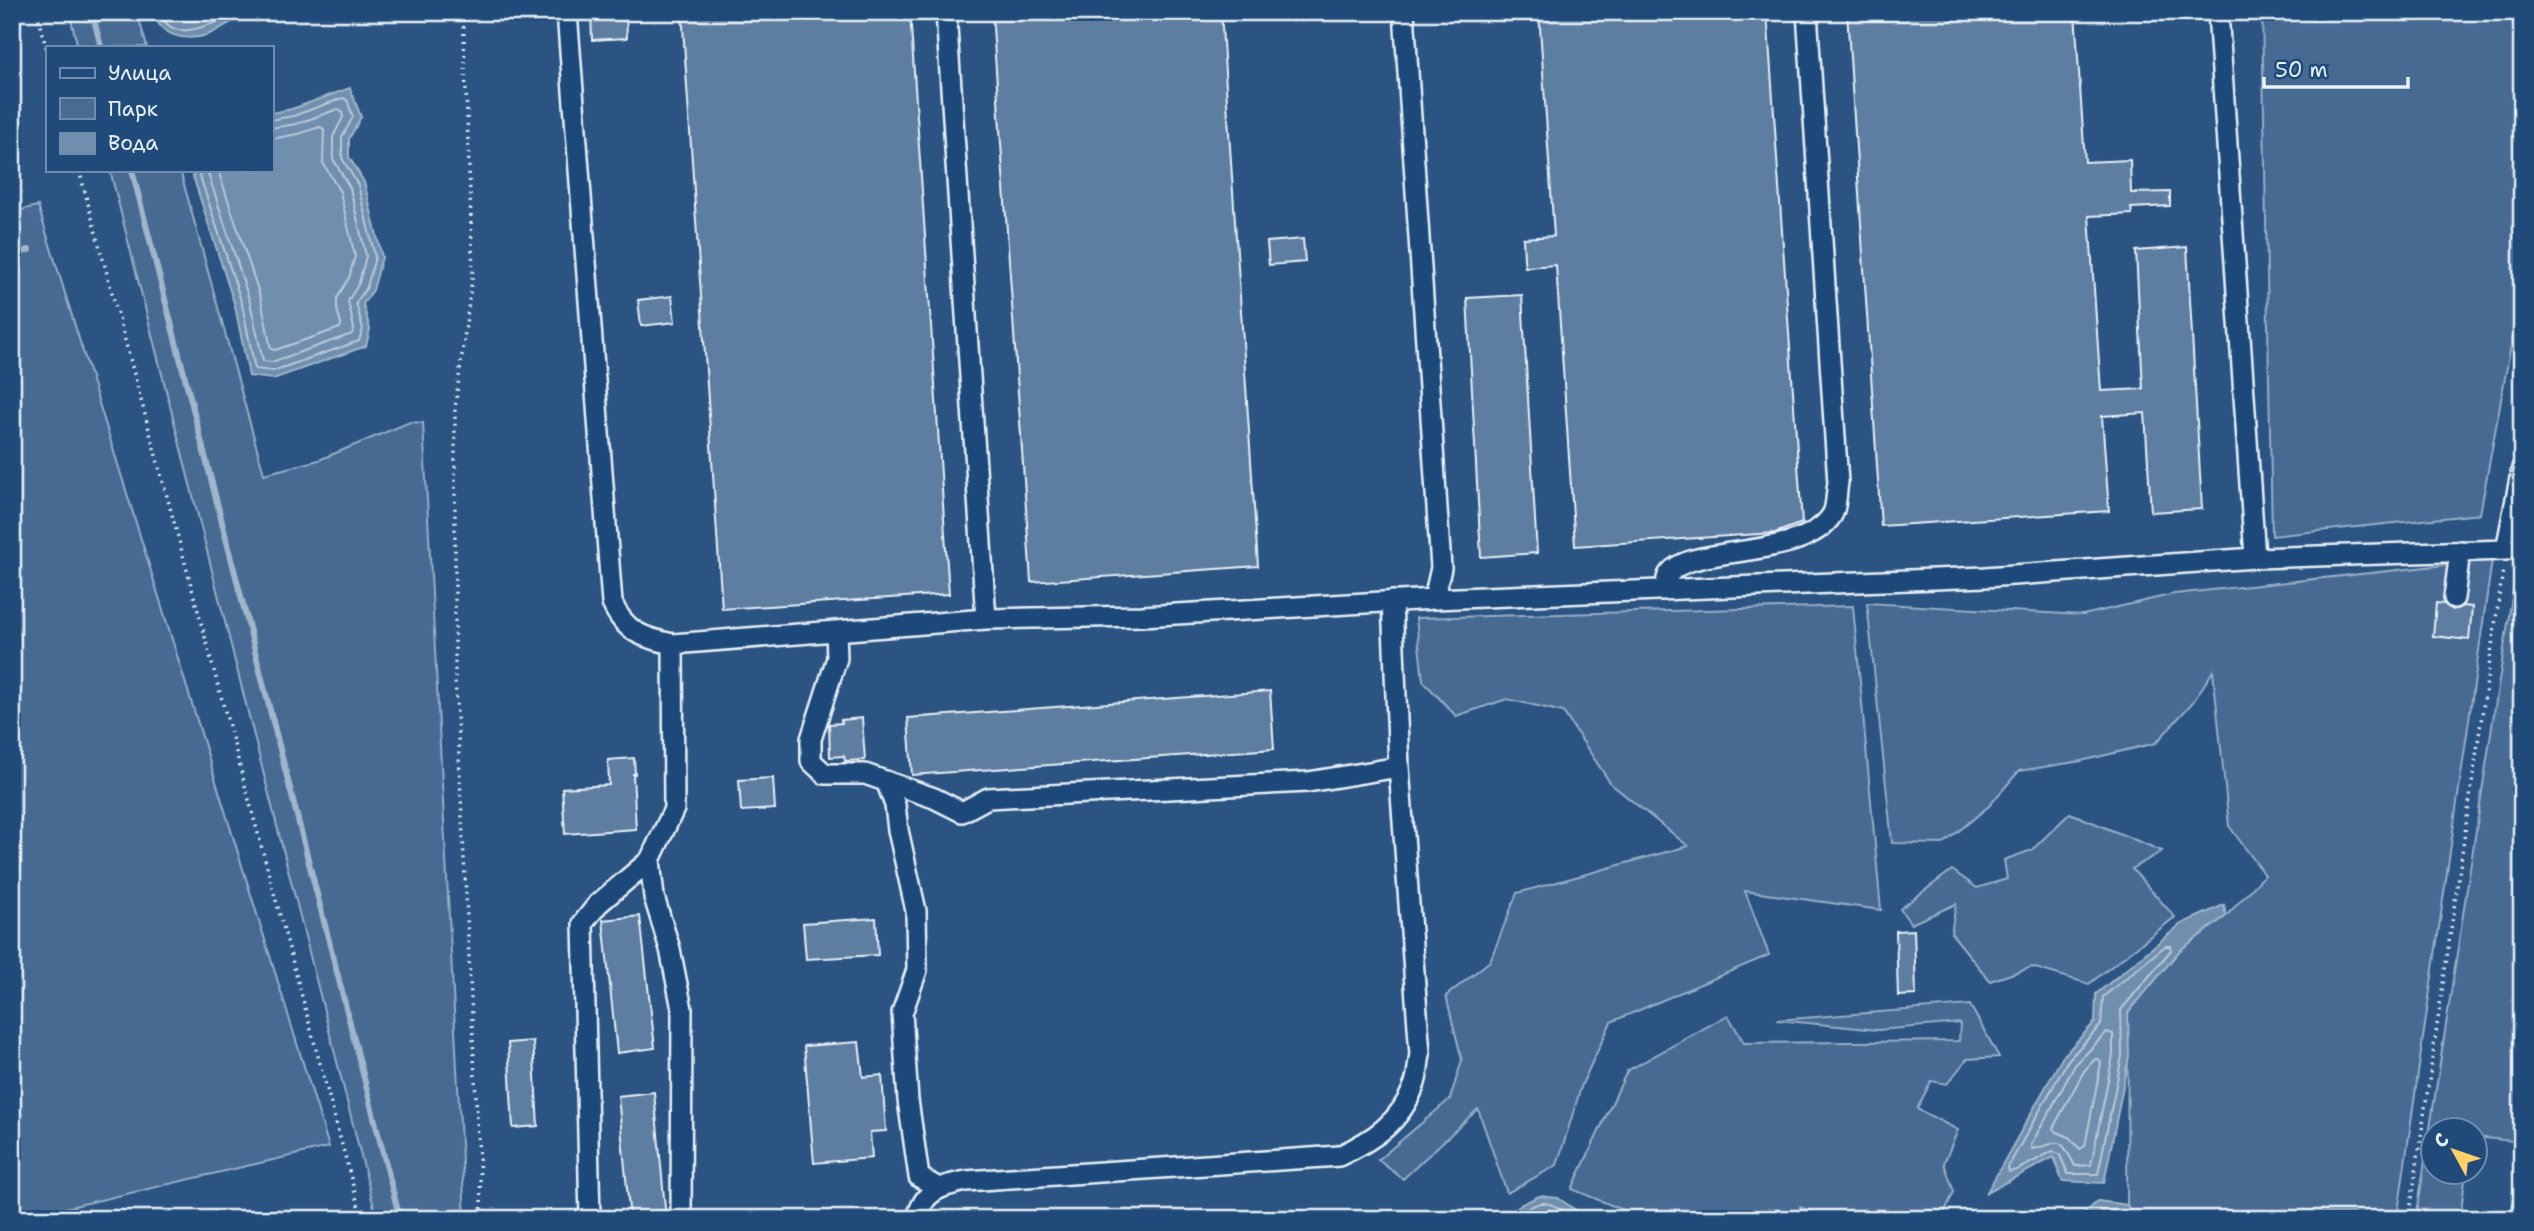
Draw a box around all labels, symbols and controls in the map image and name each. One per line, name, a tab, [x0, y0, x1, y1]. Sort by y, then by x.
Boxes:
legend	[46, 46, 273, 172]
scale bar	[2264, 46, 2408, 90]
text: 50 m	[2275, 56, 2328, 84]
text: Улица	[108, 59, 171, 87]
text: Парк	[108, 95, 158, 123]
text: Вода	[108, 129, 158, 157]
north arrow	[2418, 1116, 2488, 1186]
text: С	[2428, 1128, 2455, 1153]

